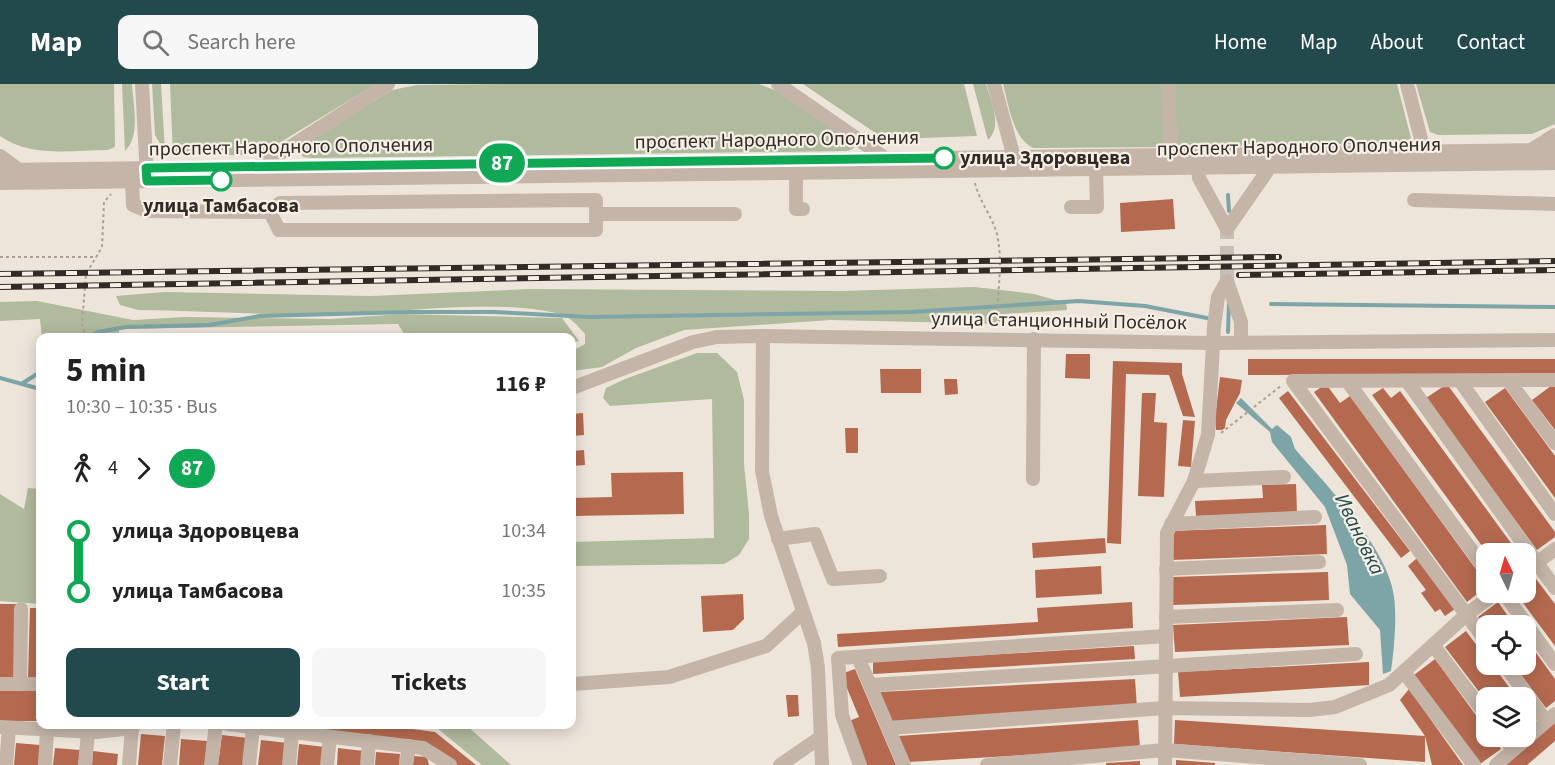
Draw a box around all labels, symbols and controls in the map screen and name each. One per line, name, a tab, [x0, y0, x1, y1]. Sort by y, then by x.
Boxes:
search box	[118, 15, 538, 69]
text: Map	[30, 22, 82, 62]
icon: search	[139, 26, 172, 59]
text: Search here	[187, 26, 296, 58]
text: Home	[1214, 27, 1267, 57]
text: Map	[1300, 27, 1338, 57]
text: About	[1371, 27, 1423, 57]
text: Contact	[1456, 27, 1525, 57]
street label: проспект Народного Ополчения	[634, 124, 920, 156]
street label: проспект Народного Ополчения	[148, 131, 434, 163]
street label: проспект Народного Ополчения	[1156, 131, 1442, 163]
line badge: 87	[475, 144, 529, 182]
place label: улица Здоровцева	[960, 144, 1130, 172]
marker: улица Здоровцева	[933, 147, 955, 169]
text: 87	[491, 148, 513, 178]
marker: улица Тамбасова	[210, 169, 232, 191]
place label: улица Тамбасова	[143, 192, 299, 220]
street label: улица Станционный Посёлок	[931, 305, 1187, 337]
text: 5 min	[66, 347, 146, 394]
text: 116 ₽	[495, 368, 546, 400]
text: 10:30 – 10:35 · Bus	[66, 393, 217, 421]
icon: walk	[66, 452, 99, 485]
icon: forward	[127, 452, 160, 485]
text: 87	[181, 453, 203, 483]
text: 4	[108, 454, 118, 482]
water label: Ивановка	[1327, 488, 1393, 580]
text: улица Здоровцева	[112, 515, 299, 547]
text: 10:34	[501, 517, 546, 545]
north arrow	[1476, 543, 1536, 603]
map controls	[1476, 543, 1536, 747]
text: улица Тамбасова	[112, 575, 284, 607]
text: 10:35	[501, 577, 546, 605]
button: locate	[1476, 615, 1536, 675]
button: Start	[66, 648, 300, 717]
button: Tickets	[312, 648, 546, 717]
button: layers	[1476, 687, 1536, 747]

